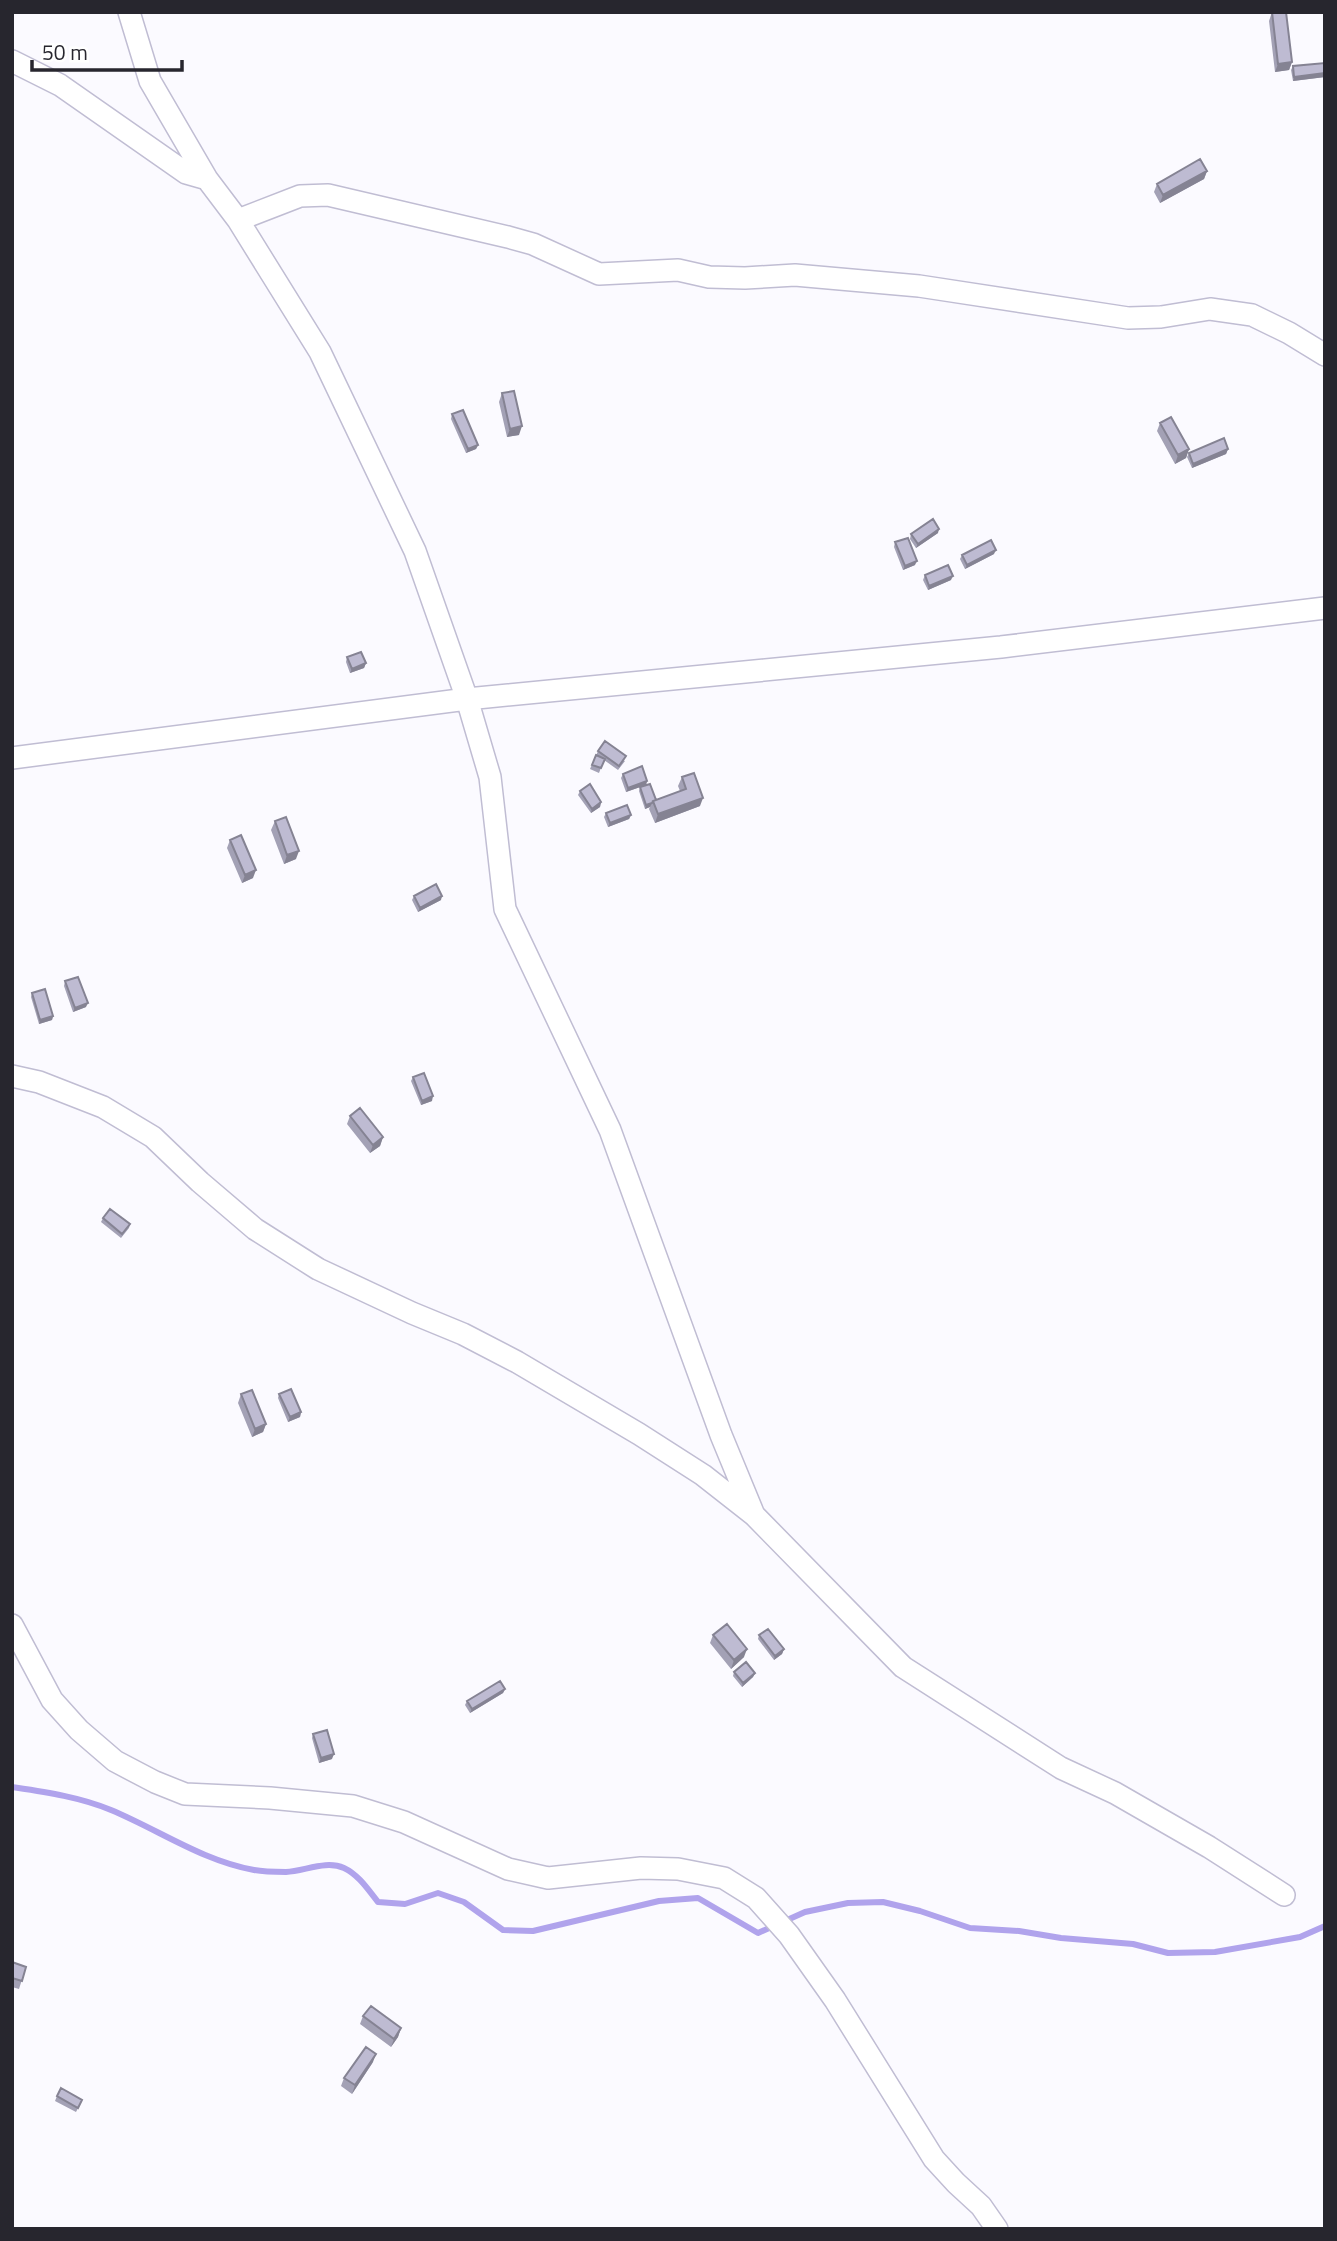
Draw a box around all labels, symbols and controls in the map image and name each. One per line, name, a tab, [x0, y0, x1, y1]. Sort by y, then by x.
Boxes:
scale bar	[32, 28, 182, 72]
text: 50 m	[42, 36, 88, 68]

